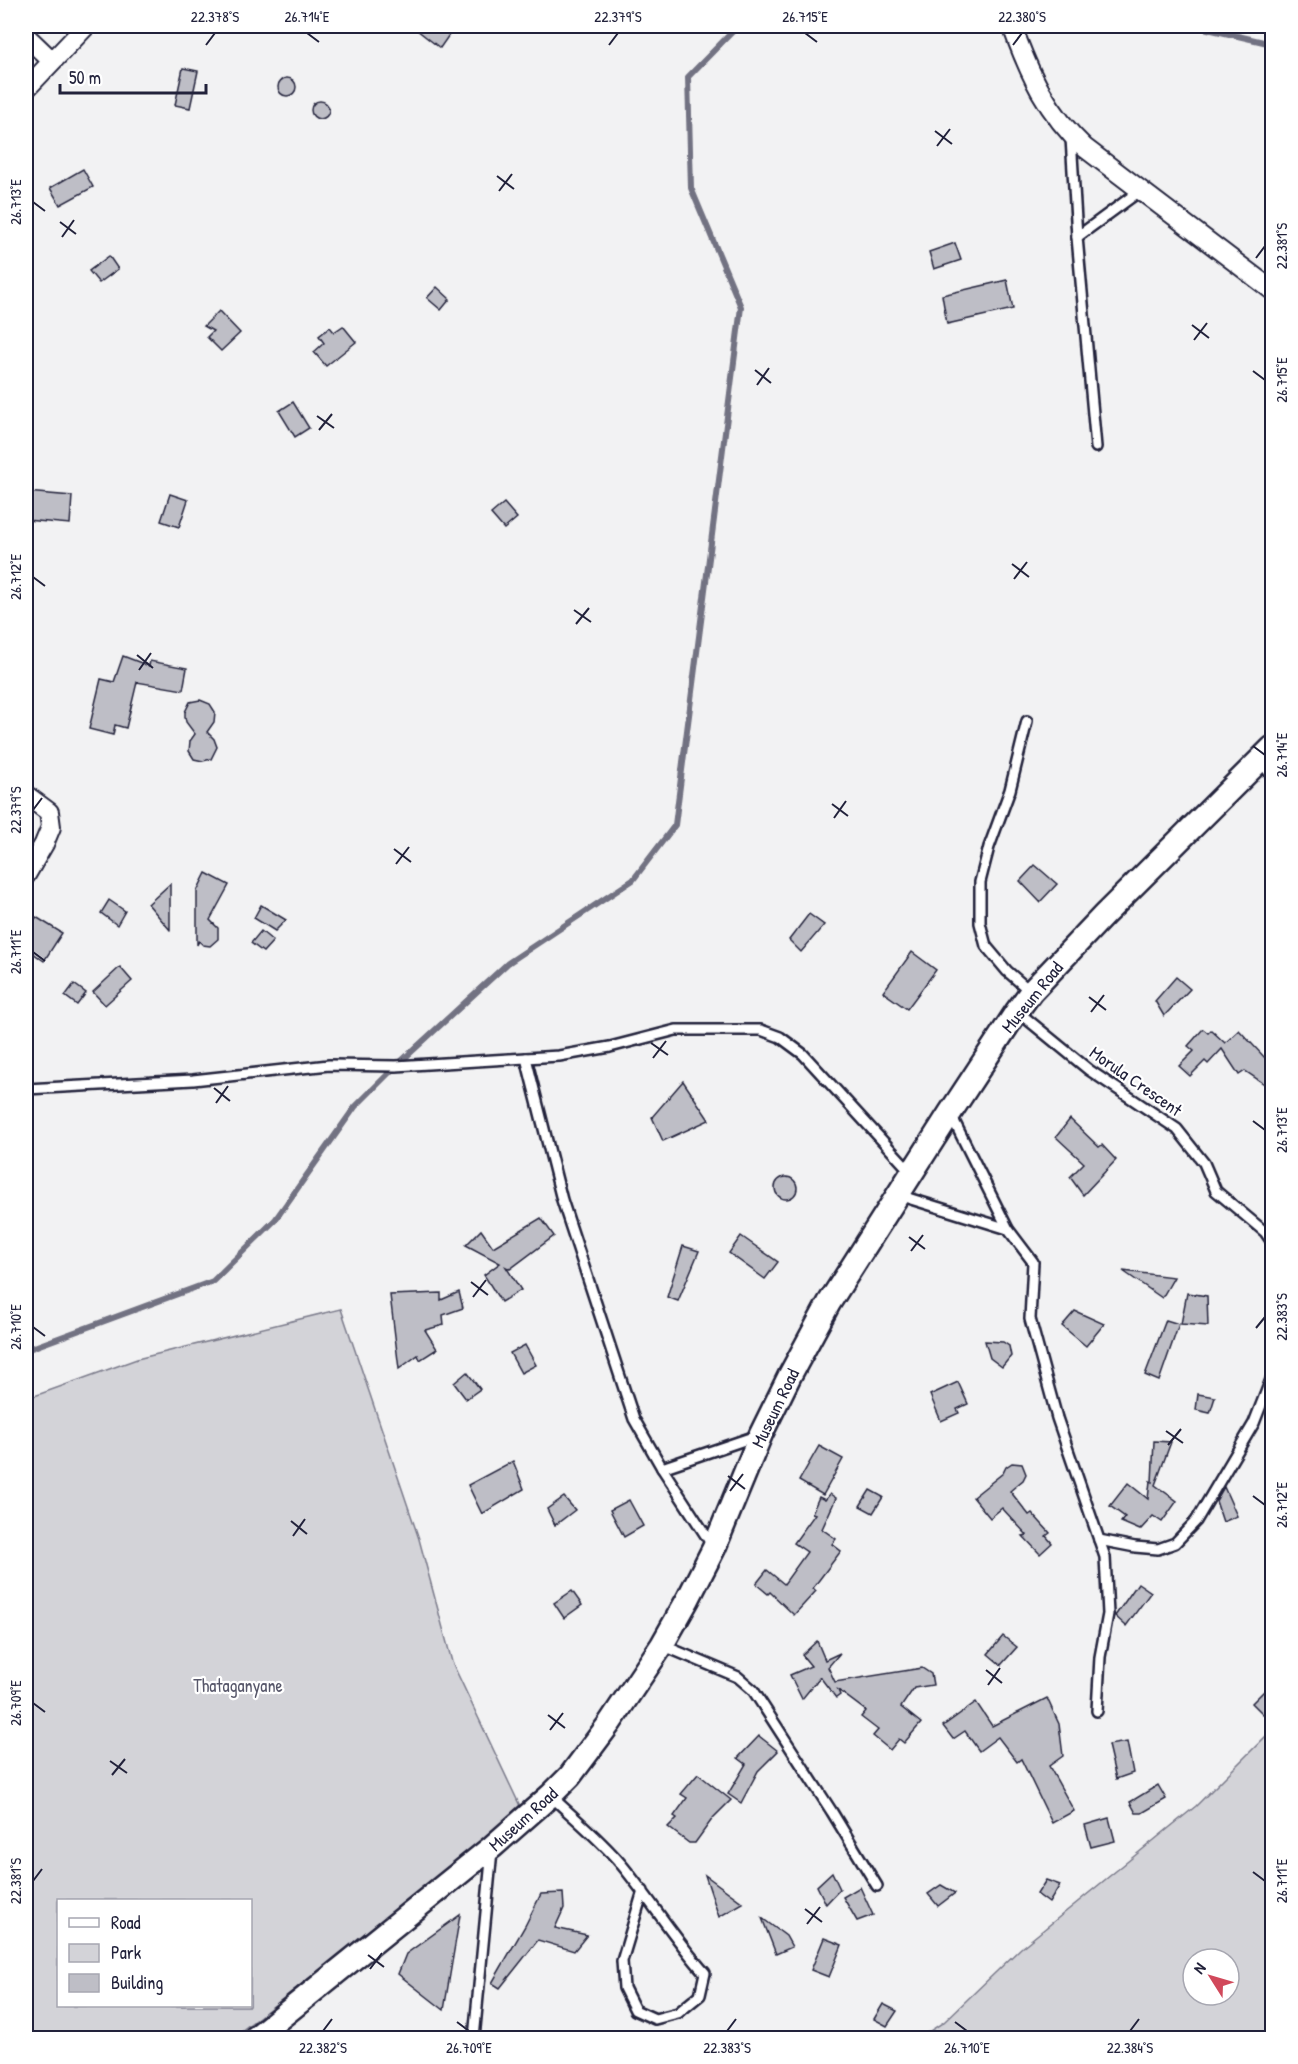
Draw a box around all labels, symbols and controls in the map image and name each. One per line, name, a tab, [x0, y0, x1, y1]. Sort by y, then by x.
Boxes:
text: 22.378°S	[191, 6, 239, 27]
text: 26.714°E	[285, 6, 330, 27]
text: 22.379°S	[594, 6, 642, 27]
text: 26.715°E	[782, 6, 828, 27]
text: 22.380°S	[998, 6, 1046, 27]
scale bar	[60, 57, 206, 95]
text: 50 m	[69, 65, 101, 90]
text: 26.713°E	[5, 179, 26, 225]
text: 22.381°S	[1271, 223, 1292, 269]
text: 26.715°E	[1271, 357, 1292, 403]
text: 26.712°E	[5, 554, 26, 600]
text: 26.714°E	[1271, 732, 1292, 777]
text: 22.379°S	[5, 786, 26, 834]
text: 26.711°E	[5, 929, 26, 974]
street label: Museum Road	[996, 956, 1068, 1038]
street label: Morula Crescent	[1085, 1040, 1188, 1123]
text: 26.713°E	[1271, 1107, 1292, 1153]
text: 22.383°S	[1271, 1293, 1292, 1341]
text: 26.710°E	[5, 1304, 26, 1350]
street label: Museum Road	[745, 1364, 805, 1452]
text: 26.712°E	[1271, 1482, 1292, 1528]
park label: Thataganyane	[193, 1673, 283, 1698]
text: 26.709°E	[5, 1680, 26, 1726]
street label: Museum Road	[483, 1781, 563, 1857]
text: 22.381°S	[5, 1858, 26, 1904]
text: 26.711°E	[1271, 1858, 1292, 1903]
legend	[57, 1899, 252, 2007]
text: Road	[111, 1910, 141, 1935]
text: Park	[111, 1940, 142, 1965]
north arrow	[1181, 1947, 1241, 2007]
text: N	[1188, 1958, 1211, 1978]
text: Building	[111, 1970, 163, 1995]
text: 22.382°S	[299, 2037, 347, 2058]
text: 26.709°E	[446, 2037, 492, 2058]
text: 22.383°S	[703, 2037, 751, 2058]
text: 26.710°E	[944, 2037, 990, 2058]
text: 22.384°S	[1107, 2037, 1153, 2058]

